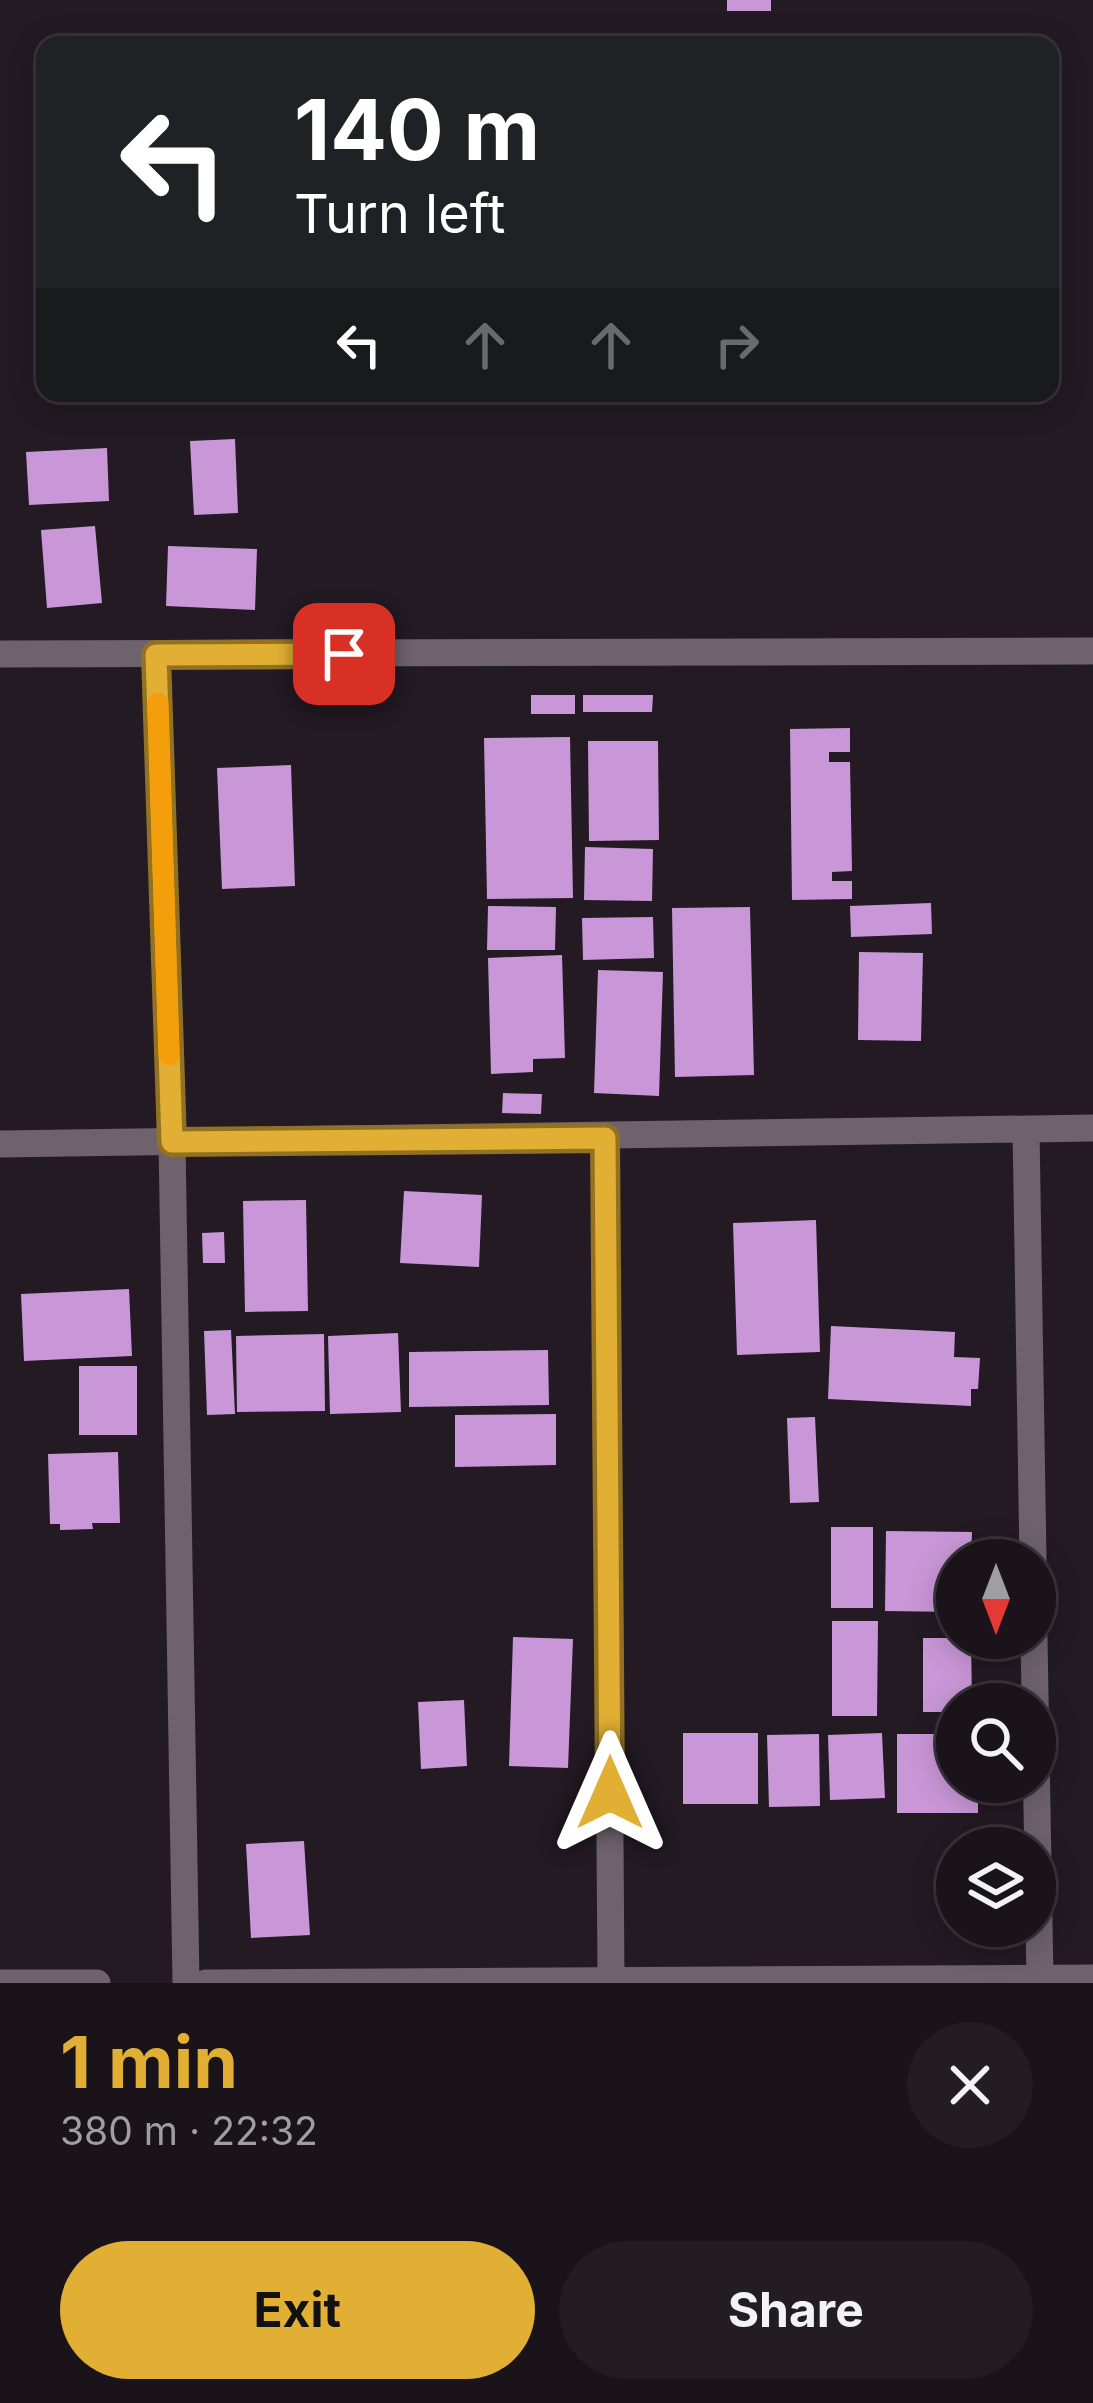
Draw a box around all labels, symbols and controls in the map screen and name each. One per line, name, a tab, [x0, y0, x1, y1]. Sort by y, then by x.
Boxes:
text: 140 m	[294, 79, 540, 180]
icon: left	[96, 84, 252, 240]
text: Turn left	[294, 181, 505, 246]
icon: left	[326, 312, 392, 378]
icon: ahead	[452, 312, 518, 378]
icon: ahead	[578, 312, 644, 378]
icon: right	[704, 312, 770, 378]
pin	[293, 603, 395, 705]
icon: arrive	[311, 621, 377, 687]
north arrow	[936, 1539, 1056, 1659]
map controls	[936, 1539, 1056, 1947]
button: search	[936, 1683, 1056, 1803]
position arrow	[547, 1730, 673, 1856]
button: layers	[936, 1827, 1056, 1947]
text: 1 min	[60, 2018, 238, 2105]
button: close	[907, 2022, 1033, 2148]
text: 380 m · 22:32	[60, 2107, 318, 2154]
button: Exit	[60, 2241, 535, 2379]
button: Share	[559, 2241, 1033, 2379]

